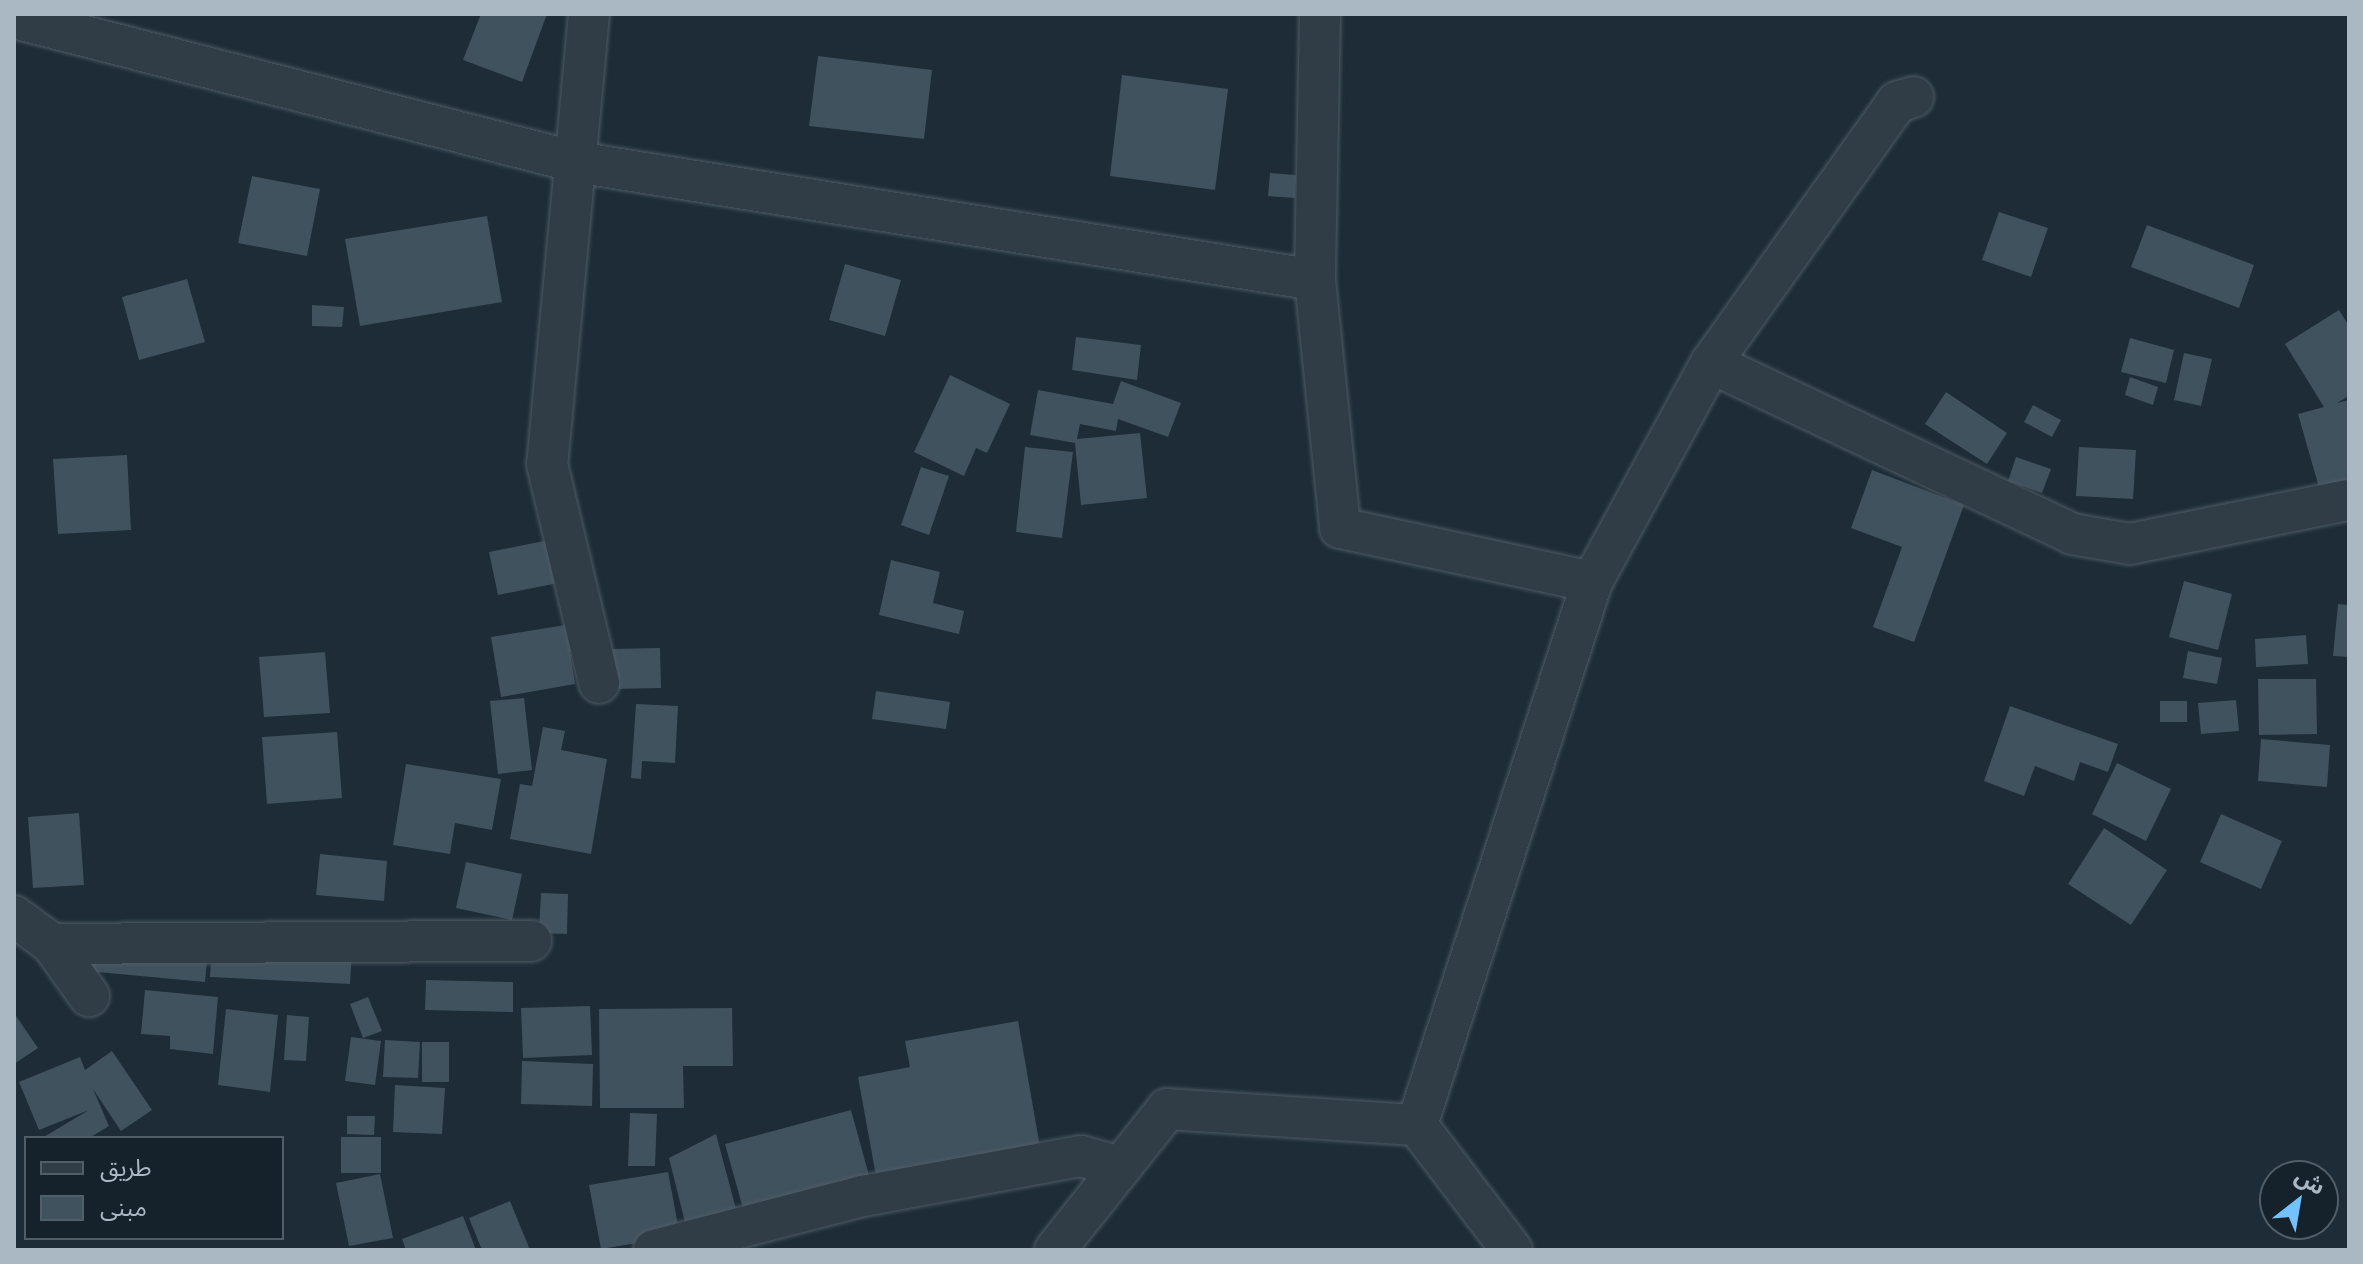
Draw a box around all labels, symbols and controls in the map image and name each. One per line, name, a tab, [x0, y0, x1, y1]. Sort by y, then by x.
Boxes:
legend	[24, 1136, 284, 1240]
text: طريق	[100, 1149, 152, 1185]
text: ش	[2289, 1159, 2332, 1203]
north arrow	[2259, 1160, 2339, 1240]
text: مبنى	[100, 1189, 147, 1225]

